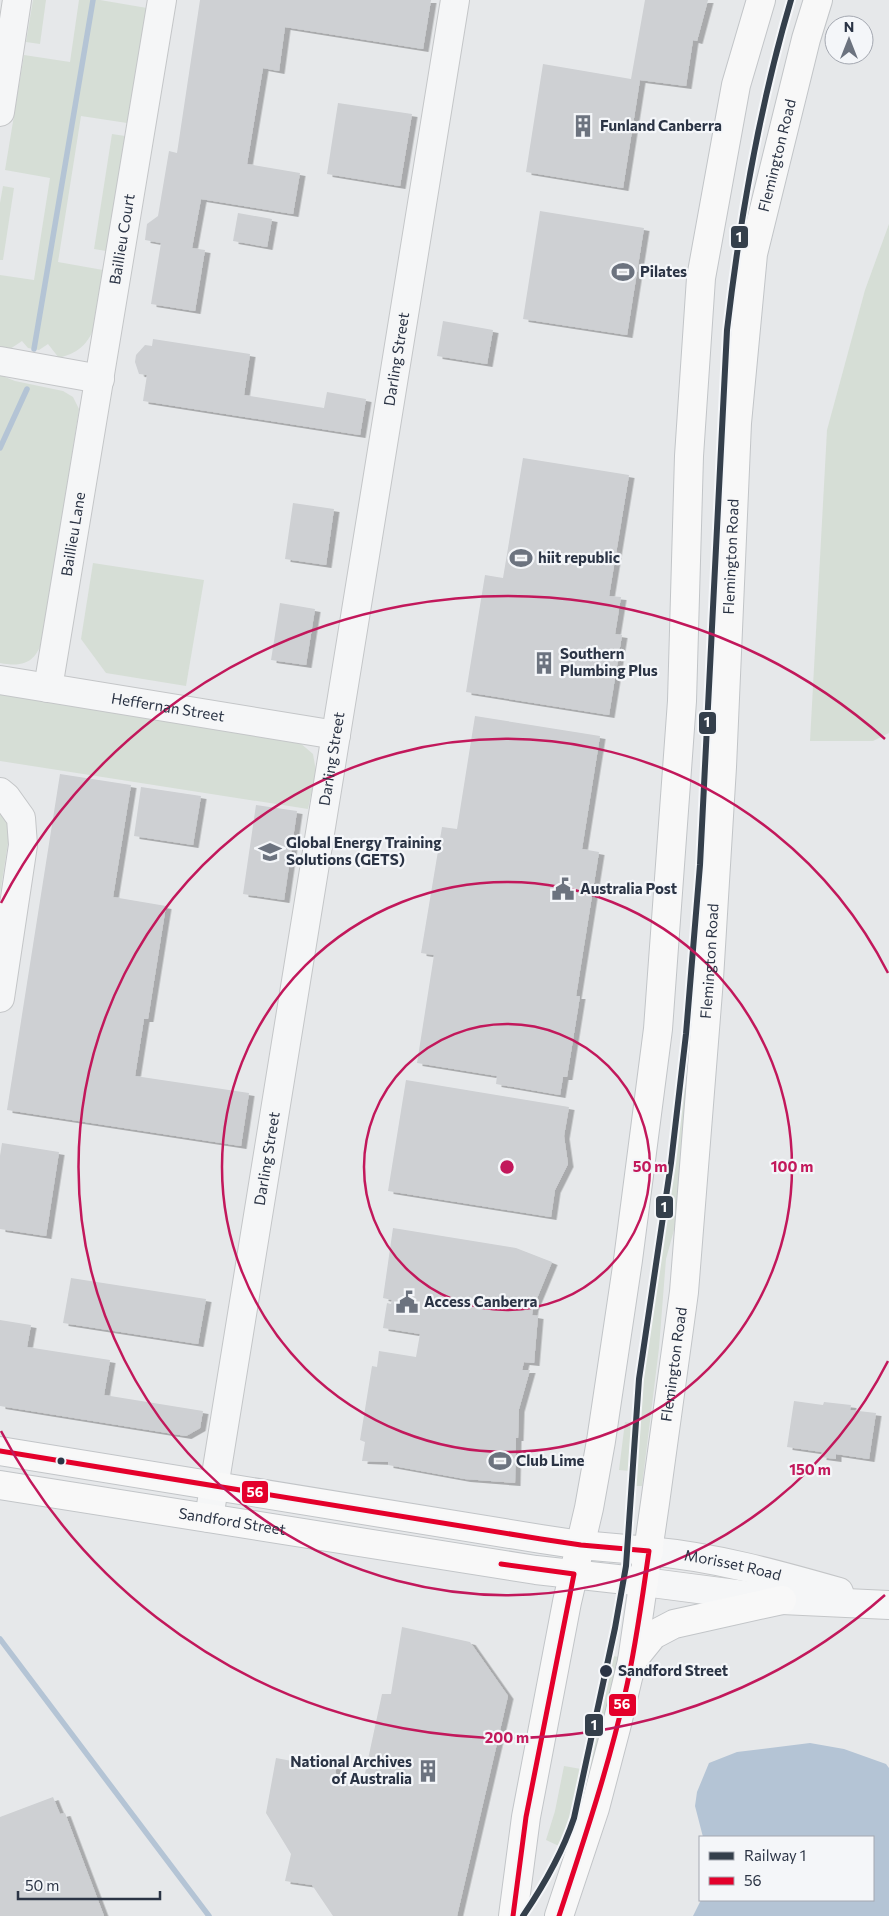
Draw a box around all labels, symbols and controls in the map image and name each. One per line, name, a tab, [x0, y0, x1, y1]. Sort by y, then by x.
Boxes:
north arrow	[824, 15, 874, 65]
text: N	[844, 18, 854, 35]
street label: Flemington Road	[754, 97, 799, 214]
building icon: Funland Canberra	[570, 113, 596, 139]
place label: Funland Canberra	[600, 116, 722, 134]
street label: Baillieu Court	[105, 192, 138, 286]
line badge: 1	[730, 225, 749, 249]
text: 1	[736, 228, 742, 245]
sports icon: Pilates	[610, 259, 636, 285]
place label: Pilates	[640, 262, 687, 280]
street label: Darling Street	[379, 311, 412, 407]
street label: Baillieu Lane	[57, 490, 88, 577]
street label: Flemington Road	[719, 498, 742, 615]
sports icon: hiit republic	[508, 545, 534, 571]
place label: hiit republic	[538, 548, 620, 566]
place label: Southern Plumbing Plus	[560, 644, 658, 679]
building icon: Southern Plumbing Plus	[531, 650, 557, 676]
street label: Heffernan Street	[110, 688, 226, 725]
street label: Darling Street	[315, 711, 347, 807]
line badge: 1	[698, 711, 717, 735]
text: 1	[704, 713, 710, 730]
place label: Global Energy Training Solutions (GETS)	[286, 833, 441, 868]
school or university icon: Global Energy Training Solutions (GETS)	[257, 839, 283, 865]
public building icon: Australia Post	[550, 876, 576, 902]
place label: Australia Post	[580, 879, 677, 897]
street label: Flemington Road	[696, 903, 722, 1019]
street label: Darling Street	[250, 1110, 283, 1207]
text: 50 m	[633, 1157, 667, 1175]
text: 100 m	[771, 1157, 813, 1175]
centre of rings	[498, 1158, 516, 1176]
line badge: 1	[655, 1195, 674, 1219]
text: 1	[661, 1198, 667, 1215]
public building icon: Access Canberra	[394, 1289, 420, 1315]
place label: Access Canberra	[424, 1292, 537, 1310]
street label: Flemington Road	[656, 1306, 690, 1423]
sports icon: Club Lime	[487, 1448, 513, 1474]
place label: Club Lime	[516, 1451, 585, 1469]
unlabelled marker	[56, 1456, 66, 1466]
text: 150 m	[789, 1460, 831, 1478]
line badge: 56	[241, 1480, 269, 1504]
text: 56	[247, 1483, 264, 1500]
street label: Sandford Street	[177, 1503, 287, 1538]
street label: Morisset Road	[683, 1545, 783, 1584]
place label: Sandford Street	[618, 1661, 728, 1679]
marker: Sandford Street	[598, 1663, 614, 1679]
line badge: 56	[608, 1693, 637, 1717]
text: 56	[614, 1695, 631, 1712]
line badge: 1	[584, 1713, 604, 1737]
text: 1	[591, 1716, 597, 1733]
text: 200 m	[485, 1728, 529, 1746]
place label: National Archives of Australia	[290, 1752, 412, 1787]
building icon: National Archives of Australia	[415, 1758, 441, 1784]
legend	[699, 1836, 874, 1901]
text: Railway 1	[744, 1846, 806, 1864]
scale bar	[18, 1868, 160, 1900]
text: 56	[744, 1871, 762, 1889]
text: 50 m	[25, 1876, 59, 1894]

